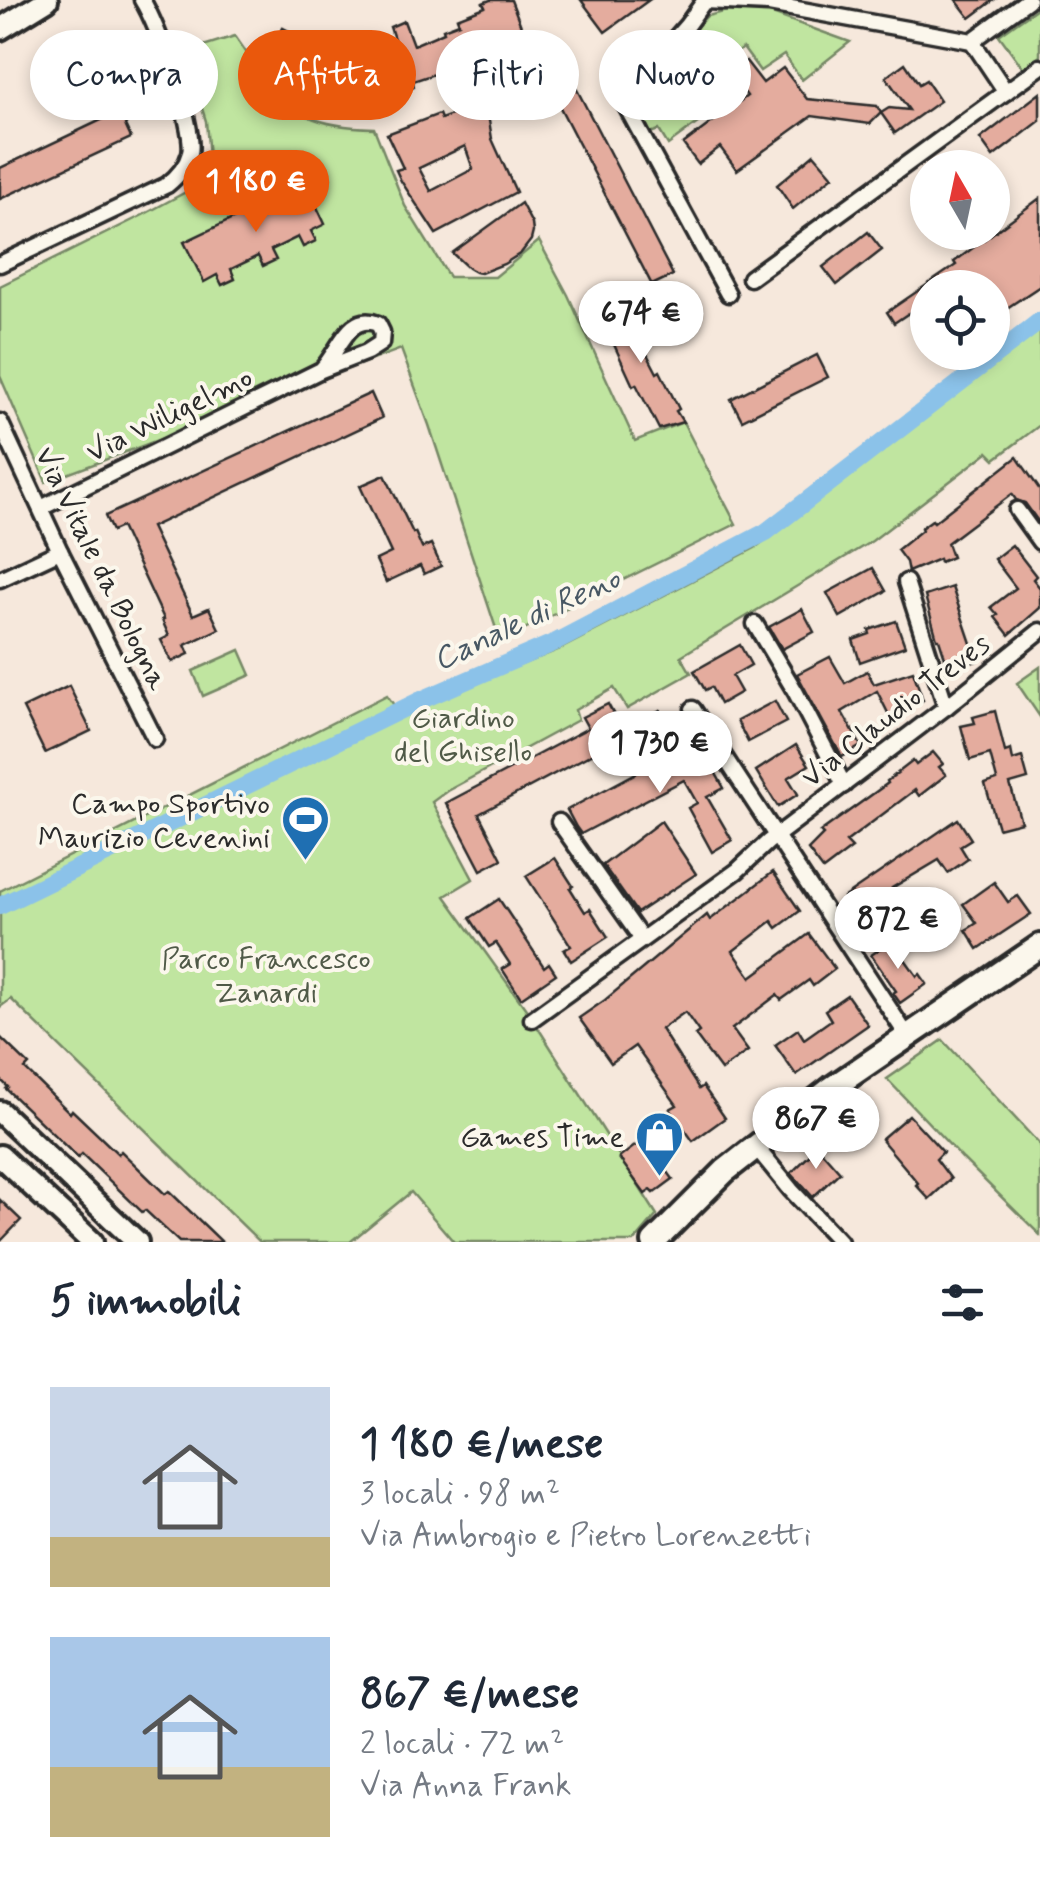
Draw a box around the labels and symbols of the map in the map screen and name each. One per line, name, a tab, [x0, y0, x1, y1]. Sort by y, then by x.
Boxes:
pin: 1 180 €	[164, 150, 348, 235]
north arrow	[910, 150, 1010, 250]
pin: 674 €	[571, 281, 711, 366]
street label: Via Wiligelmo	[80, 358, 259, 472]
street label: Via Vitale da Bologna	[25, 441, 177, 698]
water label: Canale di Reno	[427, 558, 629, 681]
street label: Via Claudio Treves	[793, 625, 998, 797]
park label: Giardino del Ghisello	[394, 699, 532, 772]
pin: 1 730 €	[568, 711, 752, 796]
place label: Campo Sportivo Maurizio Cevenini	[38, 785, 270, 858]
sports icon: Campo Sportivo Maurizio Cevenini	[279, 794, 331, 862]
pin: 872 €	[828, 887, 968, 972]
park label: Parco Francesco Zanardi	[161, 940, 371, 1013]
pin: 867 €	[746, 1087, 886, 1172]
shop icon: Games Time	[633, 1110, 685, 1178]
place label: Games Time	[460, 1118, 624, 1157]

